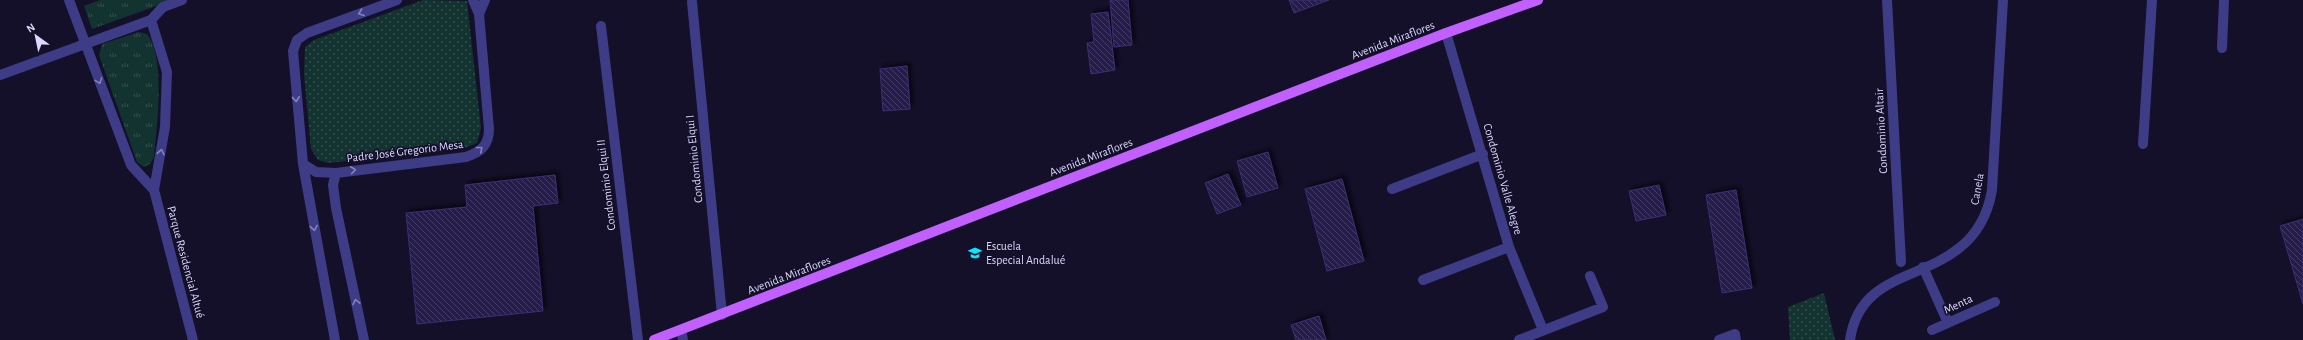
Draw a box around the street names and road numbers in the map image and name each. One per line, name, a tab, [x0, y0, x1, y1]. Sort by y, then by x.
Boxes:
street label: Avenida Miraflores	[1350, 19, 1436, 61]
street label: Condominio Altair	[1873, 88, 1889, 174]
street label: Condominio Elqui I	[683, 114, 705, 204]
street label: Condominio Valle Alegre	[1481, 122, 1525, 236]
street label: Avenida Miraflores	[1048, 136, 1134, 178]
street label: Padre José Gregorio Mesa	[346, 138, 465, 164]
street label: Condominio Elqui II	[594, 139, 618, 231]
street label: Canela	[1968, 172, 1986, 206]
street label: Parque Residencial Altué	[165, 205, 207, 319]
street label: Avenida Miraflores	[746, 254, 832, 296]
street label: Menta	[1942, 292, 1975, 316]

